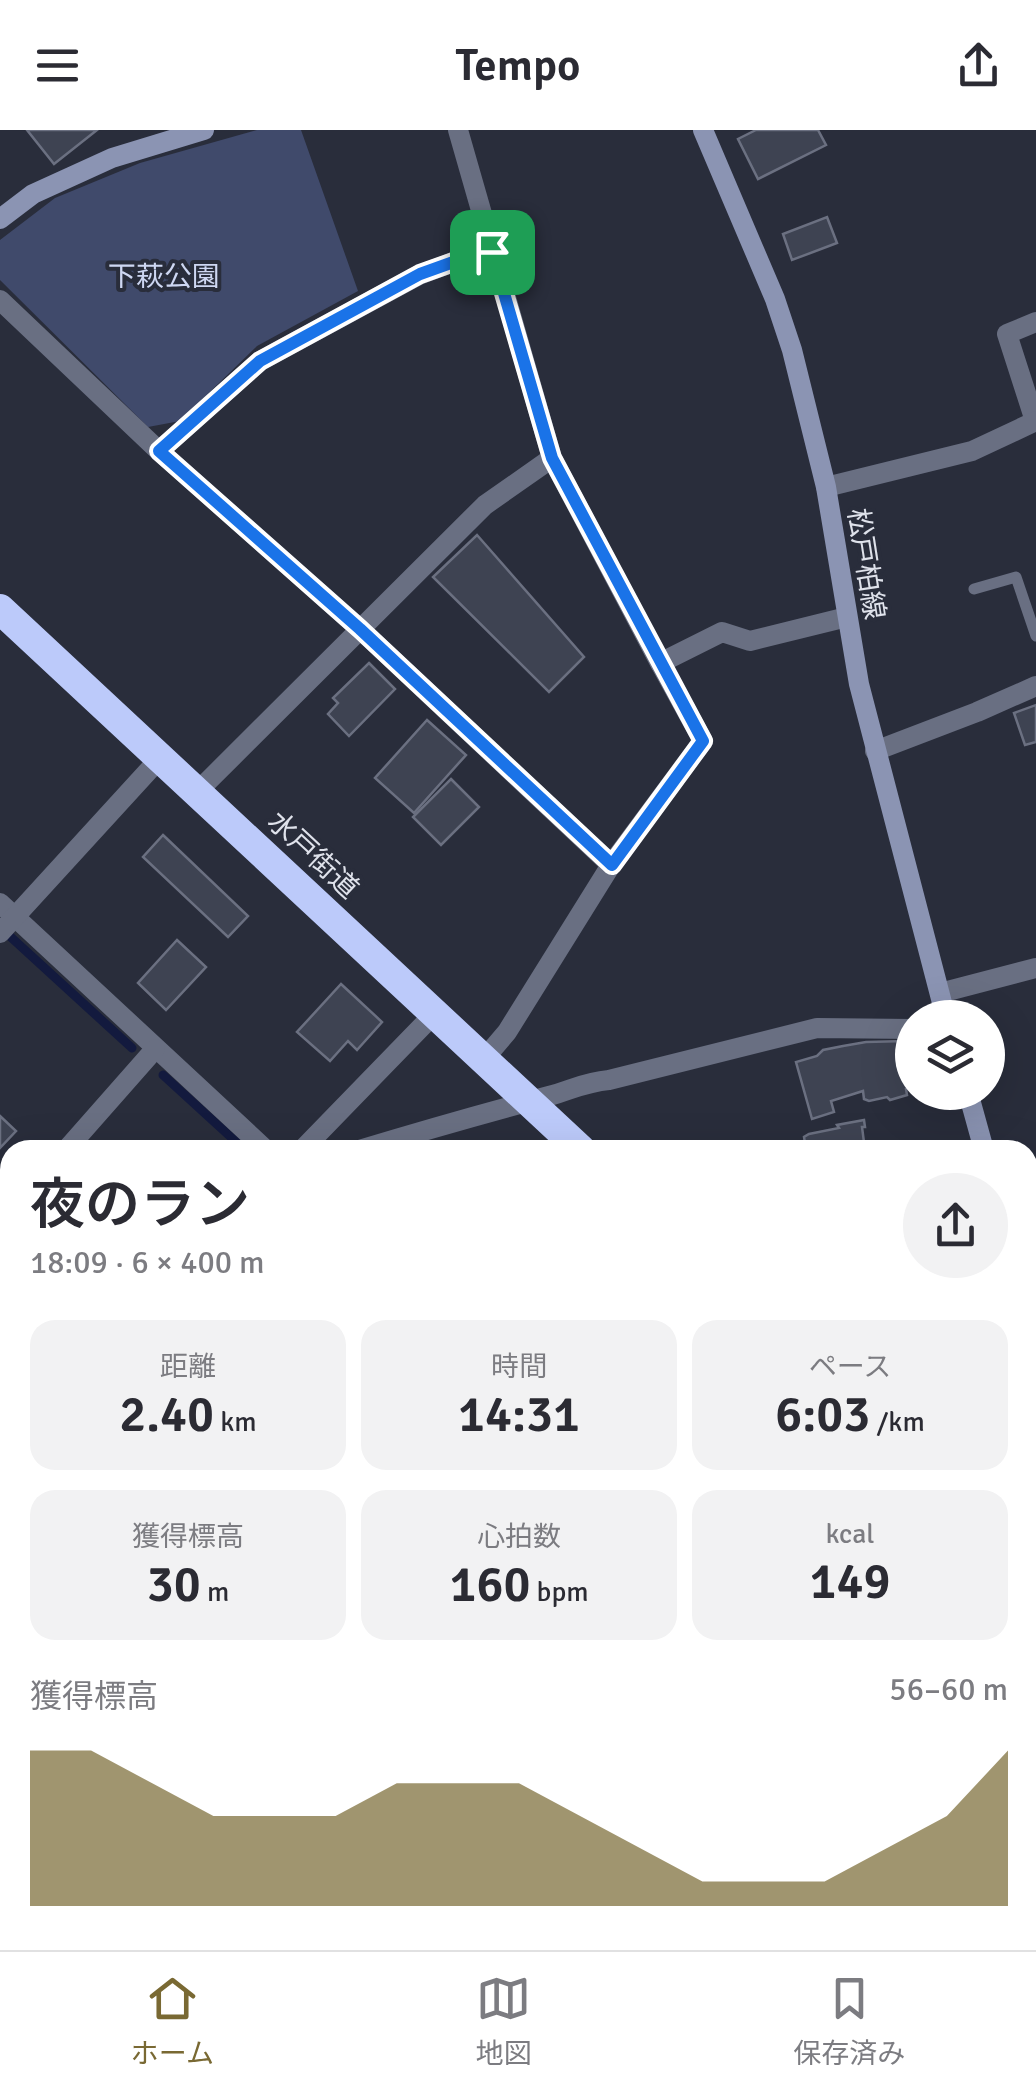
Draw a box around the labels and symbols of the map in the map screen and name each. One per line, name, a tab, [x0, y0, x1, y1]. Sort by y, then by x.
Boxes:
pin	[450, 210, 535, 295]
park label: 下萩公園	[108, 260, 220, 294]
street label: 松戸柏線	[840, 506, 892, 622]
street label: 水戸街道	[260, 804, 366, 906]

